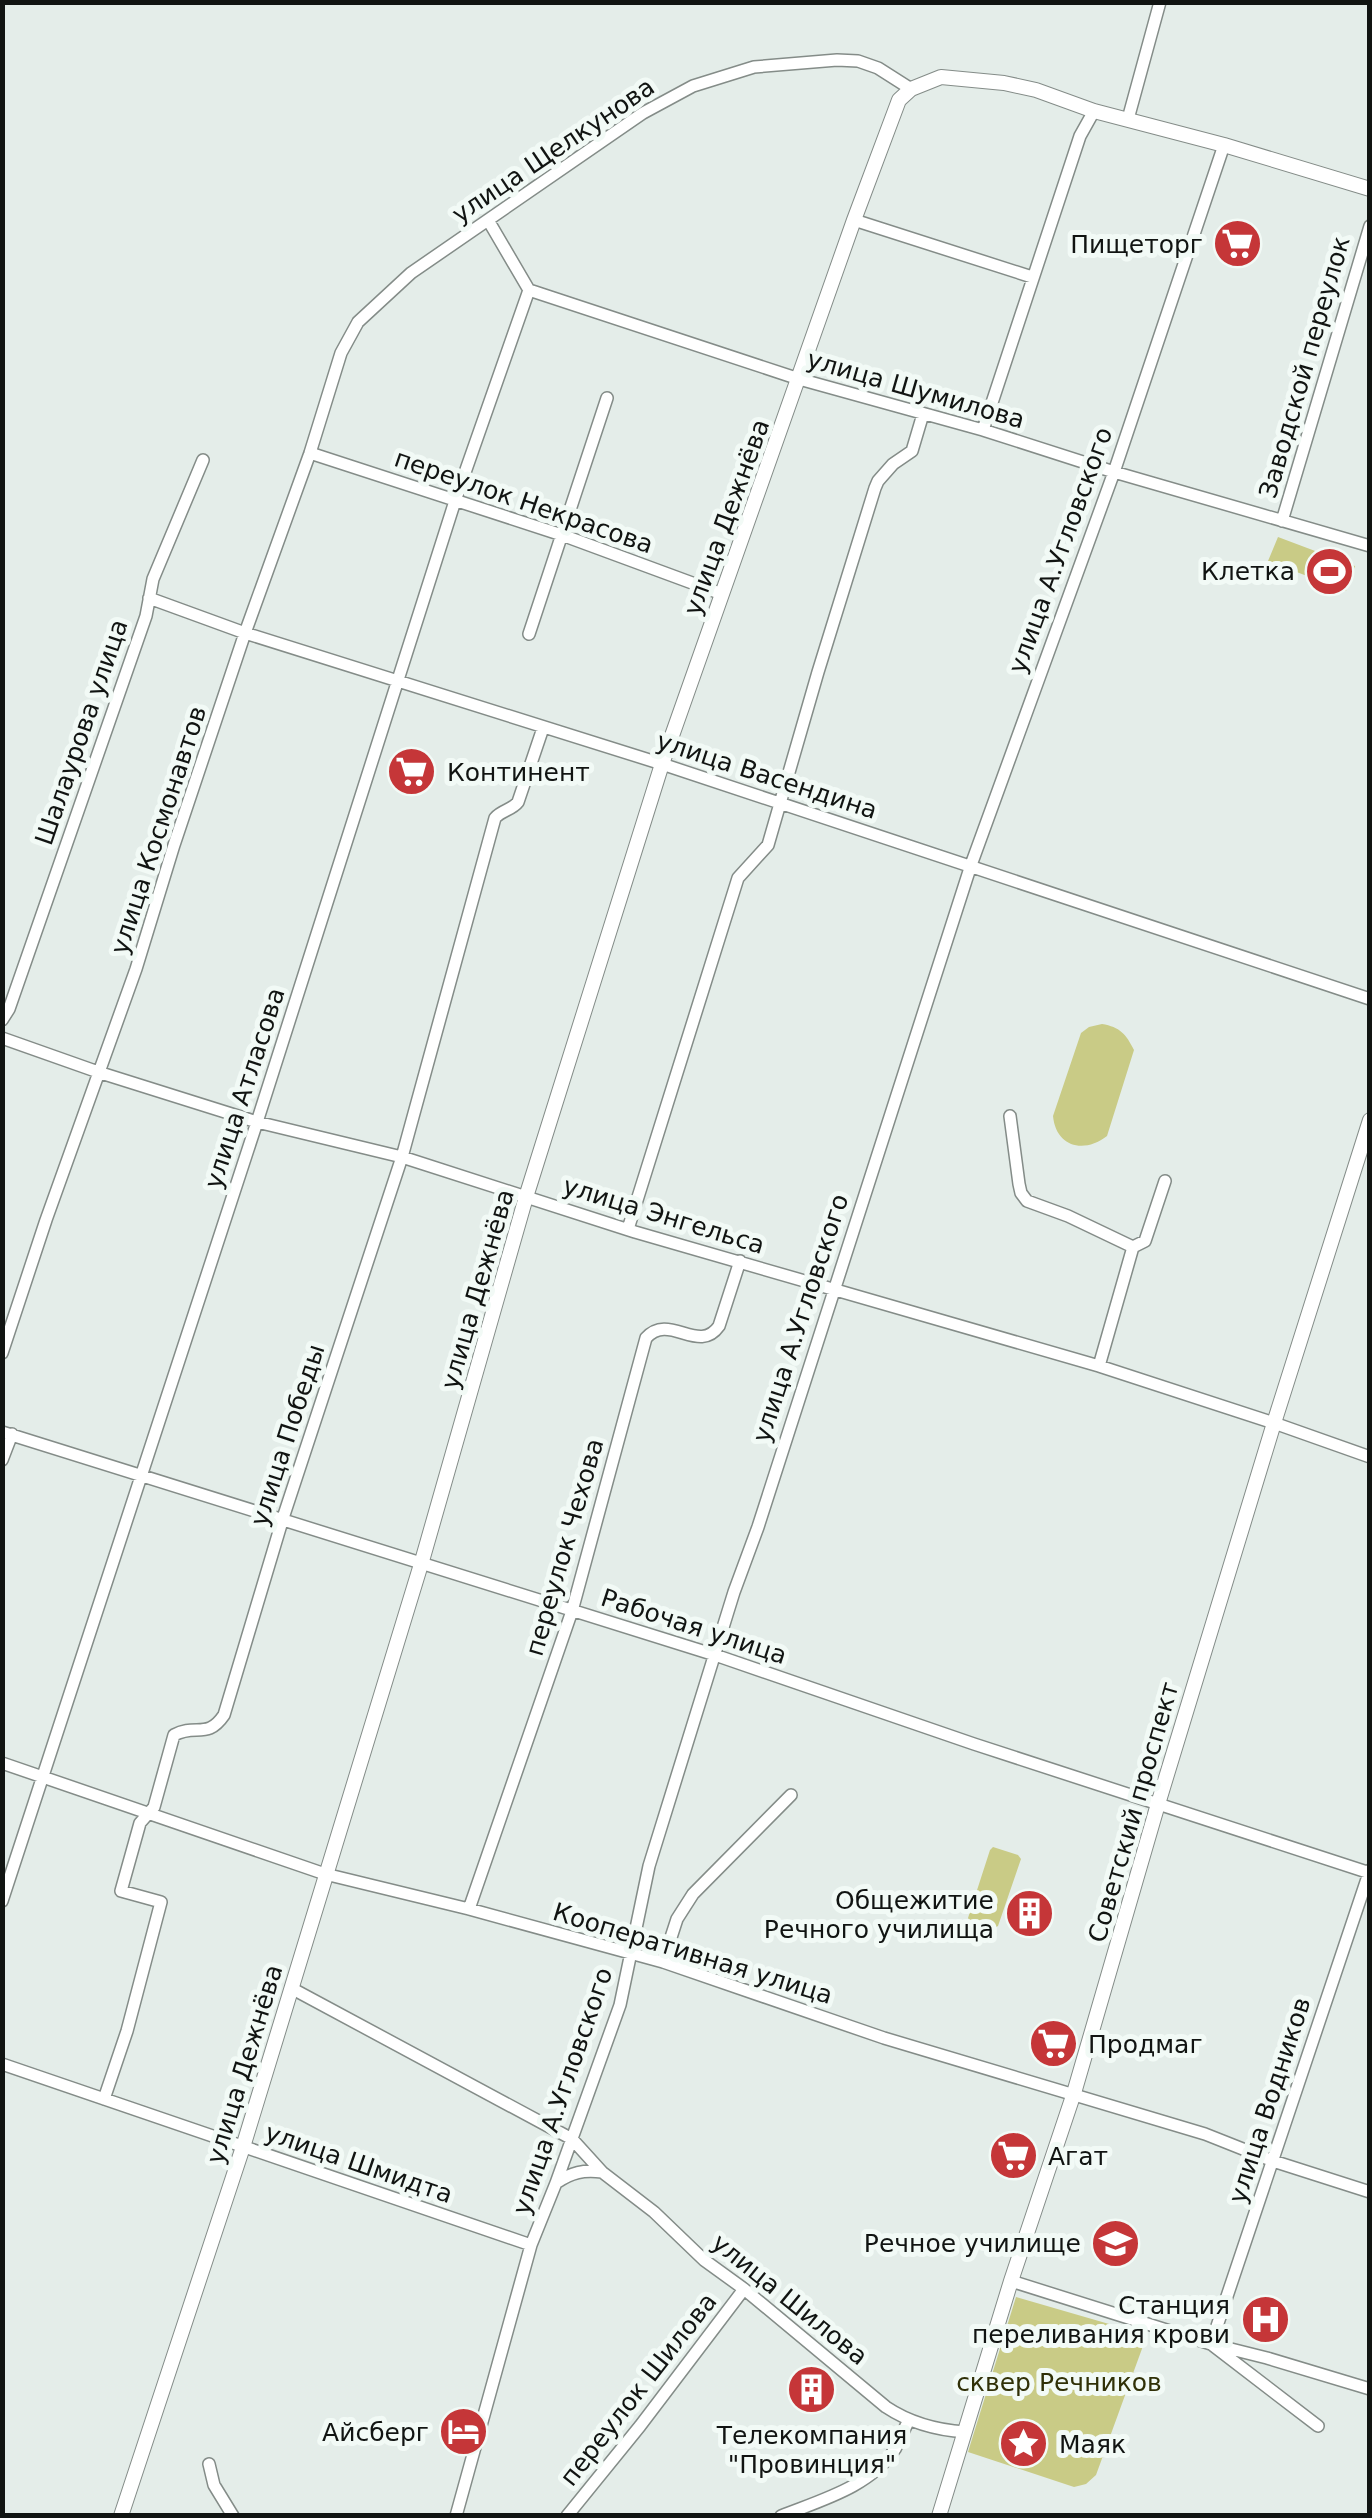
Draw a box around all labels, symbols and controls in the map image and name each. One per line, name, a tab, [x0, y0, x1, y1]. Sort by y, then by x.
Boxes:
street label: улица Щелкунова	[447, 72, 660, 229]
supermarket icon: Пищеторг	[1212, 218, 1264, 270]
place label: Пищеторг	[1070, 230, 1203, 259]
street label: Заводской переулок	[1253, 233, 1356, 501]
street label: улица Шумилова	[804, 344, 1028, 434]
street label: улица Дежнёва	[678, 415, 775, 619]
street label: улица А.Угловского	[1002, 423, 1118, 677]
street label: переулок Некрасова	[391, 444, 657, 559]
sports icon: Клетка	[1304, 545, 1356, 597]
place label: Клетка	[1201, 557, 1295, 586]
street label: Шалаурова улица	[29, 616, 134, 849]
street label: улица Космонавтов	[105, 702, 212, 958]
street label: улица Васендина	[653, 726, 881, 825]
supermarket icon: Континент	[386, 746, 438, 798]
place label: Континент	[447, 758, 590, 787]
street label: улица Атласова	[198, 984, 291, 1192]
street label: улица Энгельса	[559, 1171, 768, 1260]
street label: улица Дежнёва	[435, 1186, 520, 1392]
street label: улица А.Угловского	[747, 1190, 854, 1446]
street label: улица Победы	[244, 1341, 331, 1530]
street label: переулок Чехова	[520, 1435, 609, 1659]
street label: Рабочая улица	[597, 1583, 790, 1670]
street label: Советский проспект	[1082, 1679, 1185, 1946]
place label: Общежитие Речного училища	[764, 1886, 994, 1944]
building icon: Общежитие Речного училища	[1003, 1888, 1055, 1940]
street label: Кооперативная улица	[550, 1897, 836, 2010]
street label: улица Дежнёва	[200, 1961, 289, 2167]
street label: улица А.Угловского	[507, 1964, 618, 2218]
street label: улица Водников	[1223, 1994, 1316, 2207]
supermarket icon: Продмаг	[1027, 2018, 1079, 2070]
place label: Продмаг	[1088, 2030, 1203, 2059]
street label: улица Шмидта	[261, 2118, 456, 2209]
supermarket icon: Агат	[987, 2130, 1039, 2182]
place label: Агат	[1048, 2142, 1108, 2171]
school or university icon: Речное училище	[1090, 2217, 1142, 2269]
street label: улица Шилова	[706, 2228, 873, 2371]
place label: Речное училище	[864, 2229, 1081, 2258]
street label: переулок Шилова	[554, 2287, 723, 2491]
place label: Станция переливания крови	[972, 2291, 1230, 2349]
hospital icon: Станция переливания крови	[1239, 2293, 1291, 2345]
building icon: Телекомпания "Провинция"	[786, 2363, 838, 2415]
park label: сквер Речников	[956, 2368, 1162, 2397]
hotel icon: Айсберг	[438, 2406, 490, 2458]
place label: Айсберг	[322, 2418, 429, 2447]
place icon: Маяк	[998, 2418, 1050, 2470]
place label: Телекомпания "Провинция"	[716, 2421, 907, 2479]
place label: Маяк	[1059, 2430, 1126, 2459]

